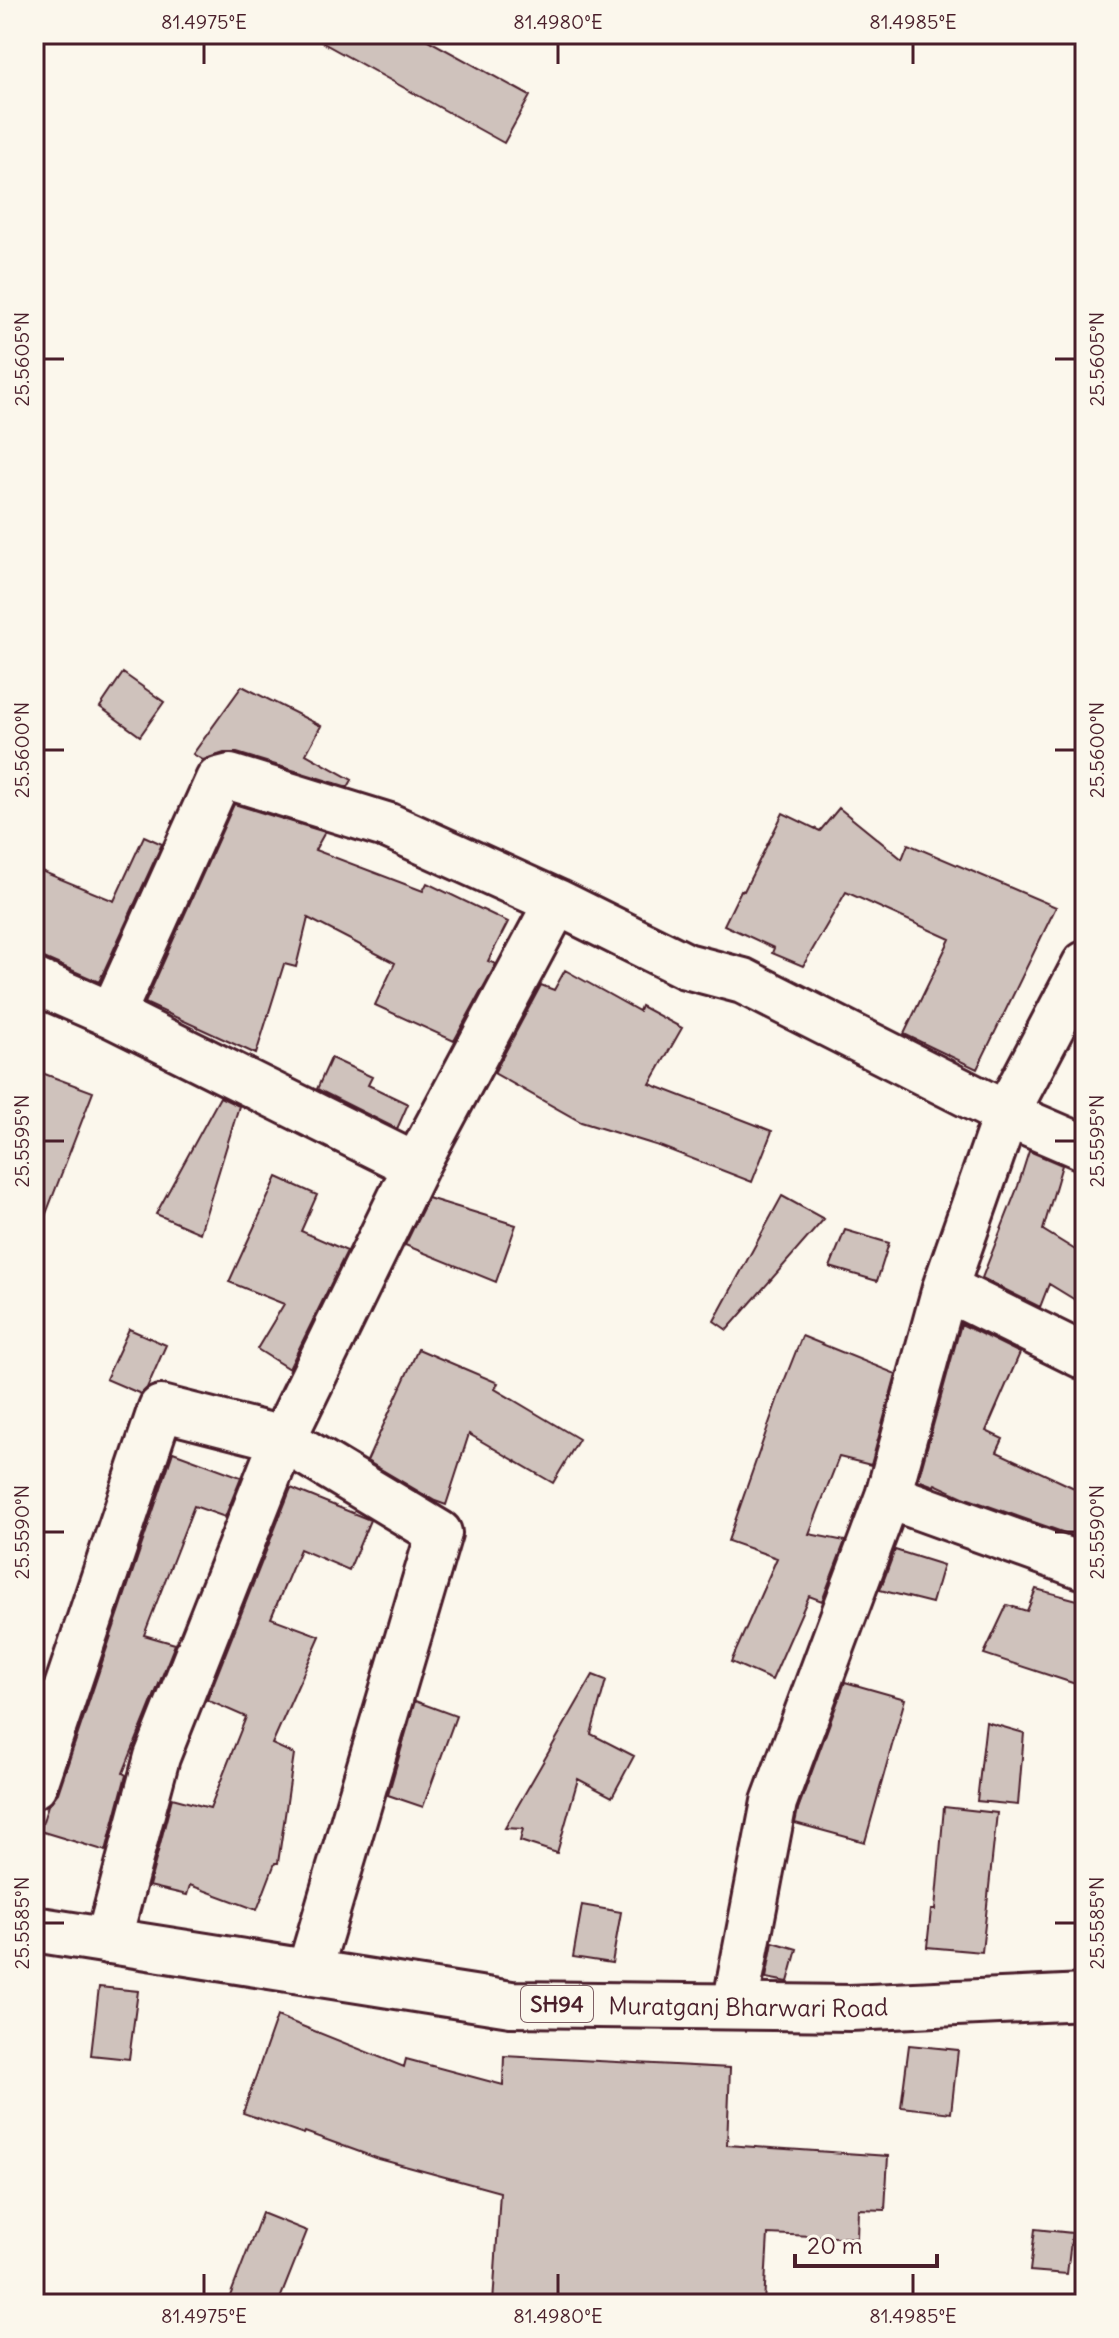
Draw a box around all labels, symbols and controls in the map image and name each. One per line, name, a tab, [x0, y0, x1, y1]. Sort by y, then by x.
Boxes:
text: 81.4975°E	[161, 9, 247, 34]
text: 81.4980°E	[513, 9, 603, 34]
text: 81.4985°E	[869, 9, 957, 34]
text: 25.5605°N	[9, 312, 34, 406]
text: 25.5605°N	[1084, 312, 1109, 406]
text: 25.5600°N	[9, 702, 34, 798]
text: 25.5600°N	[1084, 702, 1109, 798]
text: 25.5595°N	[9, 1094, 34, 1188]
text: 25.5595°N	[1084, 1094, 1109, 1188]
text: 25.5590°N	[9, 1485, 34, 1579]
text: 25.5590°N	[1084, 1485, 1109, 1579]
text: 25.5585°N	[9, 1876, 34, 1970]
text: 25.5585°N	[1084, 1876, 1109, 1970]
road number: SH94	[521, 1986, 593, 2022]
street label: Muratganj Bharwari Road	[608, 1990, 889, 2023]
scale bar	[795, 2218, 937, 2268]
text: 20 m	[807, 2230, 863, 2260]
text: 81.4975°E	[161, 2303, 247, 2328]
text: 81.4980°E	[513, 2303, 603, 2328]
text: 81.4985°E	[869, 2303, 957, 2328]

